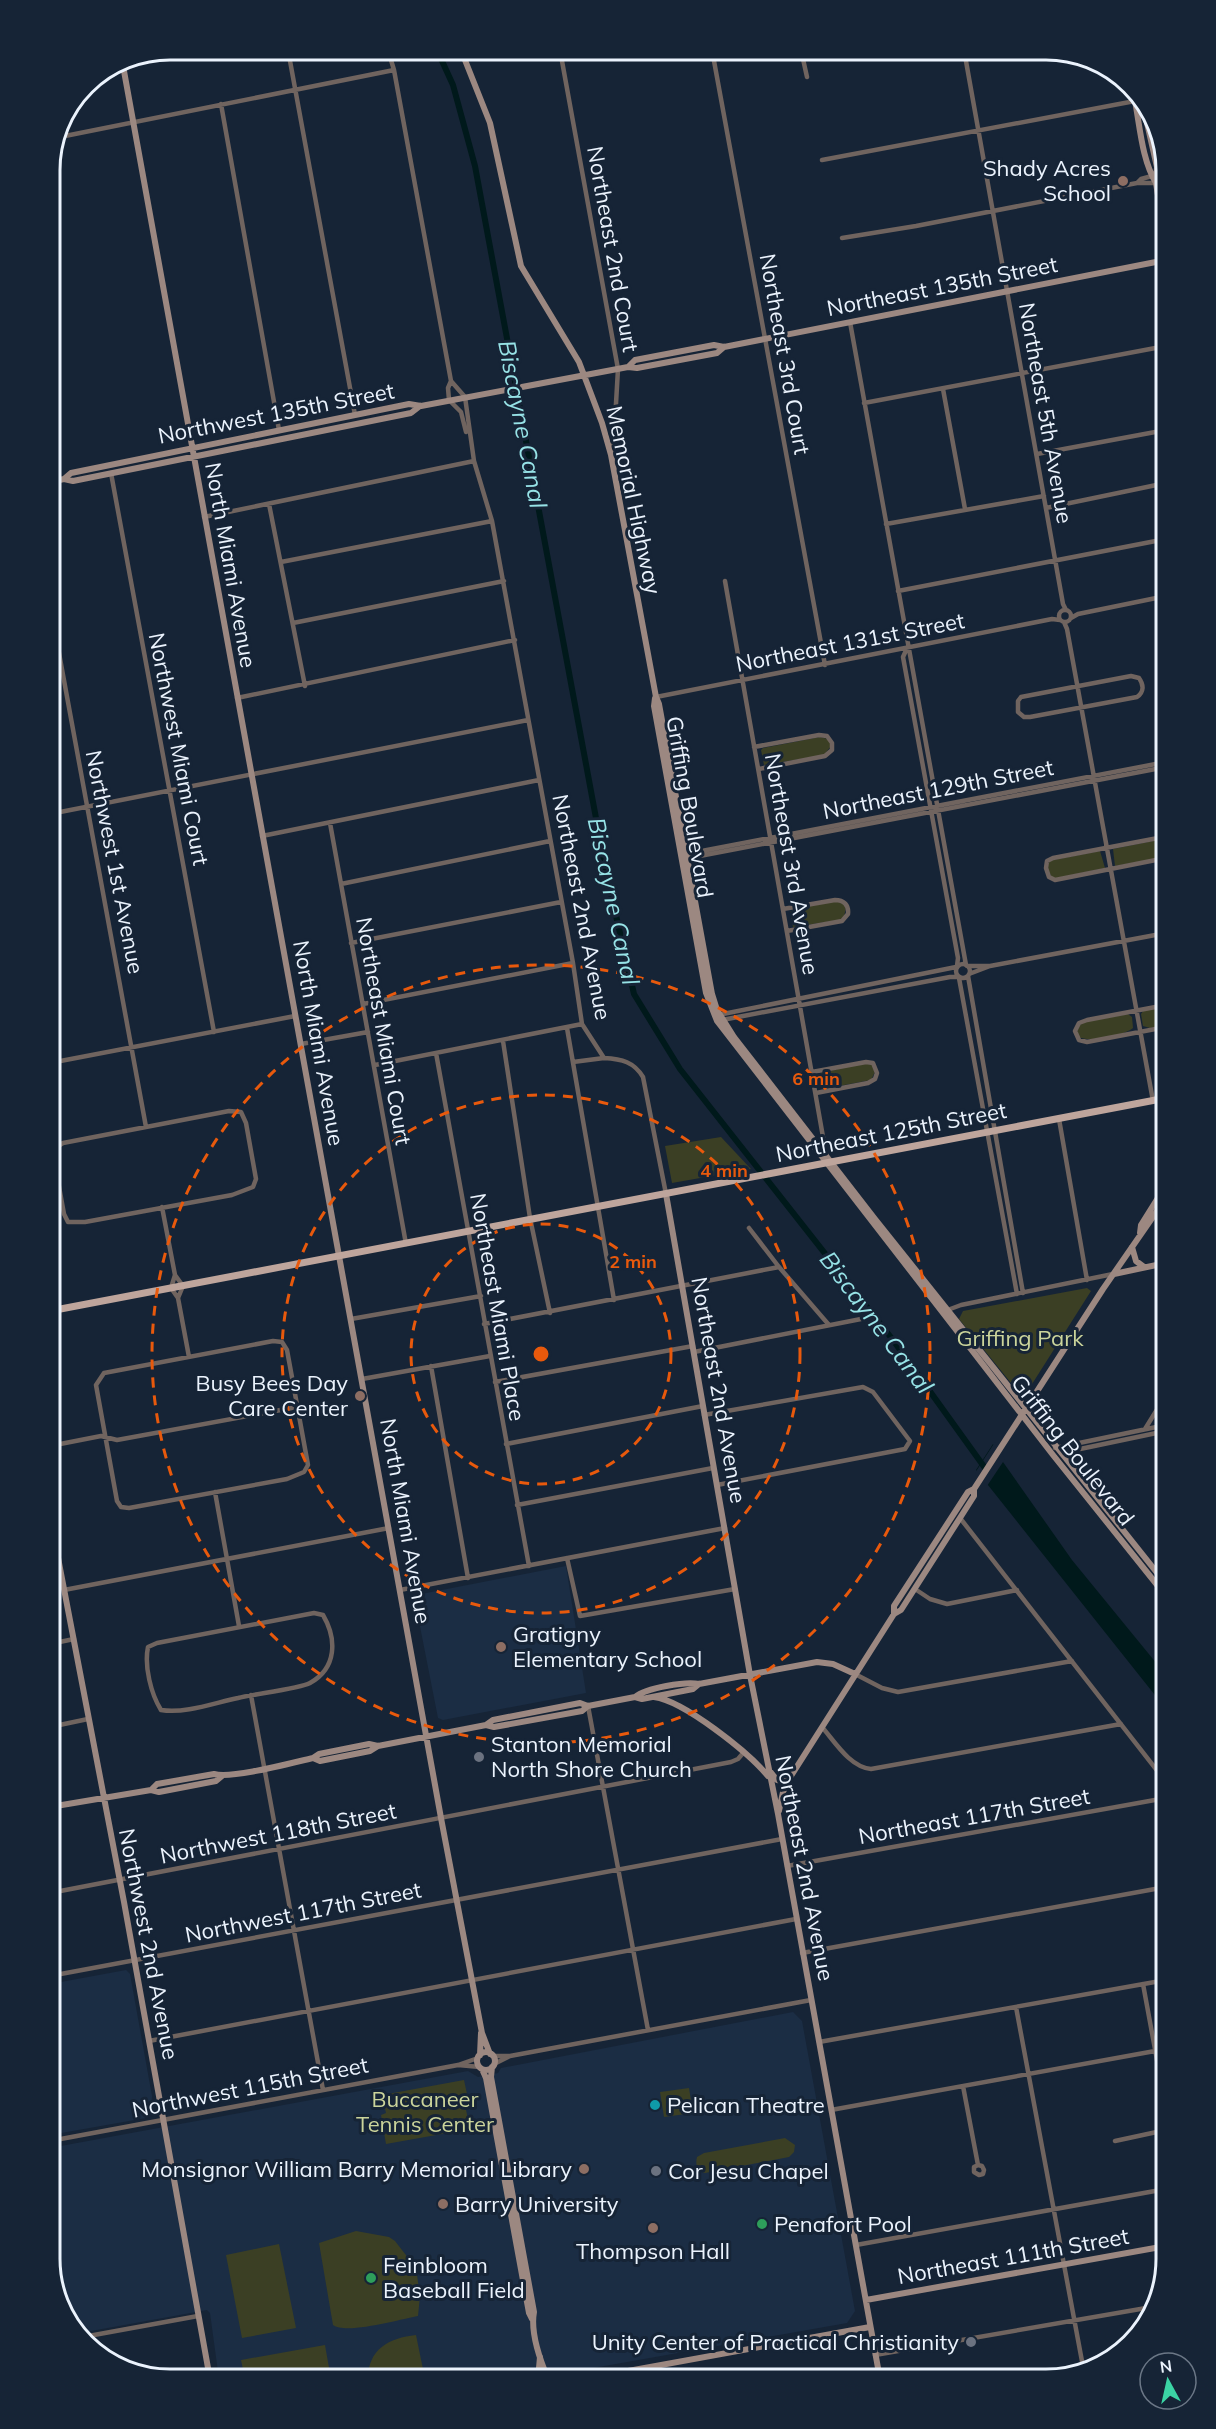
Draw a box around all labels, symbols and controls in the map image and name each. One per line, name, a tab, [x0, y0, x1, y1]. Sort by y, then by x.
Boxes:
street label: Northeast 2nd Court	[581, 144, 645, 354]
place label: Shady Acres School	[983, 154, 1111, 207]
marker: Shady Acres School	[1116, 174, 1130, 188]
street label: Northeast 135th Street	[824, 250, 1060, 322]
street label: Northeast 3rd Court	[754, 251, 816, 457]
street label: Northeast 5th Avenue	[1013, 300, 1079, 526]
water label: Biscayne Canal	[492, 337, 554, 511]
street label: Northwest 135th Street	[156, 376, 397, 450]
street label: Memorial Highway	[600, 403, 668, 597]
street label: North Miami Avenue	[199, 460, 263, 670]
street label: Northeast 131st Street	[733, 606, 967, 678]
street label: Northwest Miami Court	[143, 630, 215, 868]
street label: Griffing Boulevard	[660, 714, 720, 900]
street label: Northwest 1st Avenue	[80, 748, 150, 976]
street label: Northeast 3rd Avenue	[759, 751, 825, 977]
street label: Northeast 129th Street	[820, 753, 1056, 825]
street label: Northeast 2nd Avenue	[546, 792, 618, 1022]
water label: Biscayne Canal	[582, 814, 646, 988]
street label: Northeast Miami Court	[350, 915, 418, 1147]
street label: North Miami Avenue	[287, 938, 351, 1148]
text: 6 min	[792, 1067, 840, 1090]
street label: Northeast 125th Street	[773, 1096, 1009, 1168]
text: 4 min	[700, 1159, 748, 1182]
street label: Northeast Miami Place	[464, 1191, 532, 1423]
water label: Biscayne Canal	[814, 1245, 941, 1399]
text: 2 min	[609, 1250, 657, 1273]
street label: Northeast 2nd Avenue	[685, 1275, 753, 1505]
park label: Griffing Park	[956, 1324, 1084, 1352]
centre of rings	[531, 1344, 551, 1364]
place label: Busy Bees Day Care Center	[195, 1369, 348, 1422]
street label: Griffing Boulevard	[1005, 1369, 1141, 1531]
marker: Busy Bees Day Care Center	[353, 1389, 367, 1403]
street label: North Miami Avenue	[374, 1416, 438, 1626]
place label: Gratigny Elementary School	[513, 1620, 702, 1673]
marker: Gratigny Elementary School	[494, 1640, 508, 1654]
place label: Stanton Memorial North Shore Church	[491, 1730, 692, 1783]
marker: Stanton Memorial North Shore Church	[472, 1750, 486, 1764]
street label: Northeast 2nd Avenue	[769, 1753, 841, 1983]
street label: Northeast 117th Street	[856, 1782, 1092, 1850]
street label: Northwest 118th Street	[158, 1796, 399, 1870]
street label: Northwest 2nd Avenue	[113, 1826, 185, 2062]
street label: Northwest 117th Street	[183, 1875, 424, 1949]
street label: Northwest 115th Street	[130, 2050, 371, 2124]
park label: Buccaneer Tennis Center	[356, 2085, 494, 2138]
place label: Pelican Theatre	[667, 2091, 825, 2119]
marker: Pelican Theatre	[648, 2098, 662, 2112]
place label: Monsignor William Barry Memorial Library	[141, 2155, 572, 2183]
place label: Cor Jesu Chapel	[668, 2157, 829, 2185]
marker: Monsignor William Barry Memorial Library	[577, 2162, 591, 2176]
marker: Cor Jesu Chapel	[649, 2164, 663, 2178]
place label: Barry University	[455, 2190, 619, 2218]
marker: Barry University	[436, 2197, 450, 2211]
place label: Penafort Pool	[774, 2210, 912, 2238]
marker: Penafort Pool	[755, 2217, 769, 2231]
marker: Thompson Hall	[646, 2221, 660, 2235]
street label: Northeast 111th Street	[895, 2222, 1131, 2290]
place label: Thompson Hall	[576, 2237, 730, 2265]
place label: Feinbloom Baseball Field	[383, 2251, 525, 2304]
marker: Feinbloom Baseball Field	[364, 2271, 378, 2285]
place label: Unity Center of Practical Christianity	[592, 2328, 959, 2356]
marker: Unity Center of Practical Christianity	[964, 2335, 978, 2349]
north arrow	[1138, 2351, 1198, 2411]
text: N	[1159, 2355, 1173, 2377]

